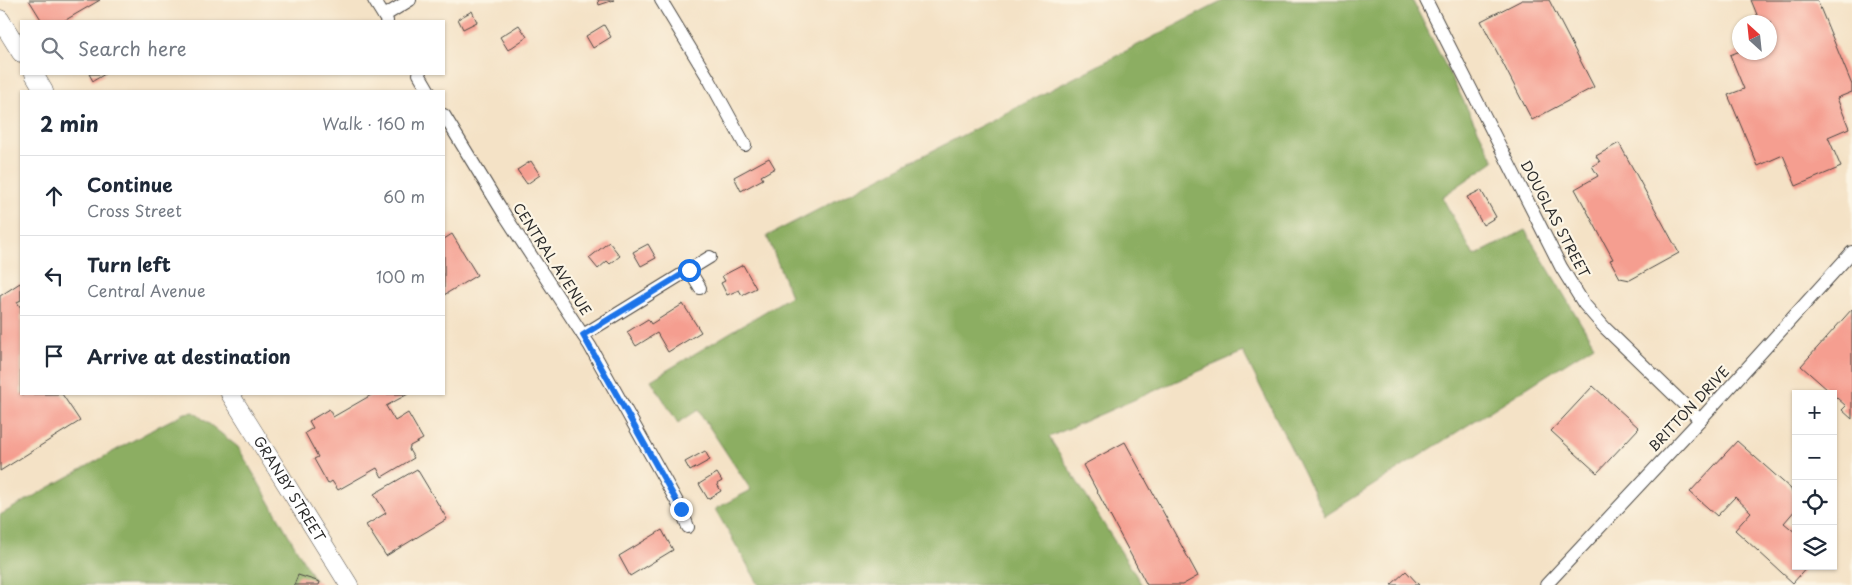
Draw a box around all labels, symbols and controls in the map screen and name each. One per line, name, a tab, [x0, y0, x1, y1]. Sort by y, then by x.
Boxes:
north arrow	[1732, 15, 1777, 60]
search box	[20, 20, 445, 75]
icon: search	[38, 34, 66, 62]
text: Search here	[78, 34, 187, 62]
text: 2 min	[40, 107, 99, 139]
text: Walk · 160 m	[322, 111, 425, 135]
street label: DOUGLAS STREET	[1516, 156, 1596, 282]
text: Continue	[87, 170, 173, 198]
icon: ahead	[40, 182, 68, 210]
text: 60 m	[383, 184, 425, 208]
text: Cross Street	[87, 198, 182, 222]
street label: CENTRAL AVENUE	[508, 198, 597, 319]
text: Turn left	[87, 250, 171, 278]
route start	[678, 259, 701, 282]
icon: left	[40, 262, 68, 290]
text: 100 m	[376, 264, 425, 288]
text: Central Avenue	[87, 278, 205, 302]
icon: arrive	[40, 342, 68, 370]
text: Arrive at destination	[87, 342, 291, 370]
street label: BRITTON DRIVE	[1643, 361, 1734, 456]
map controls	[1792, 390, 1837, 570]
button: +	[1792, 390, 1837, 435]
street label: GRANBY STREET	[249, 432, 331, 546]
button: −	[1792, 435, 1837, 480]
button: locate	[1792, 480, 1837, 525]
route end	[670, 498, 693, 521]
button: layers	[1792, 525, 1837, 570]

